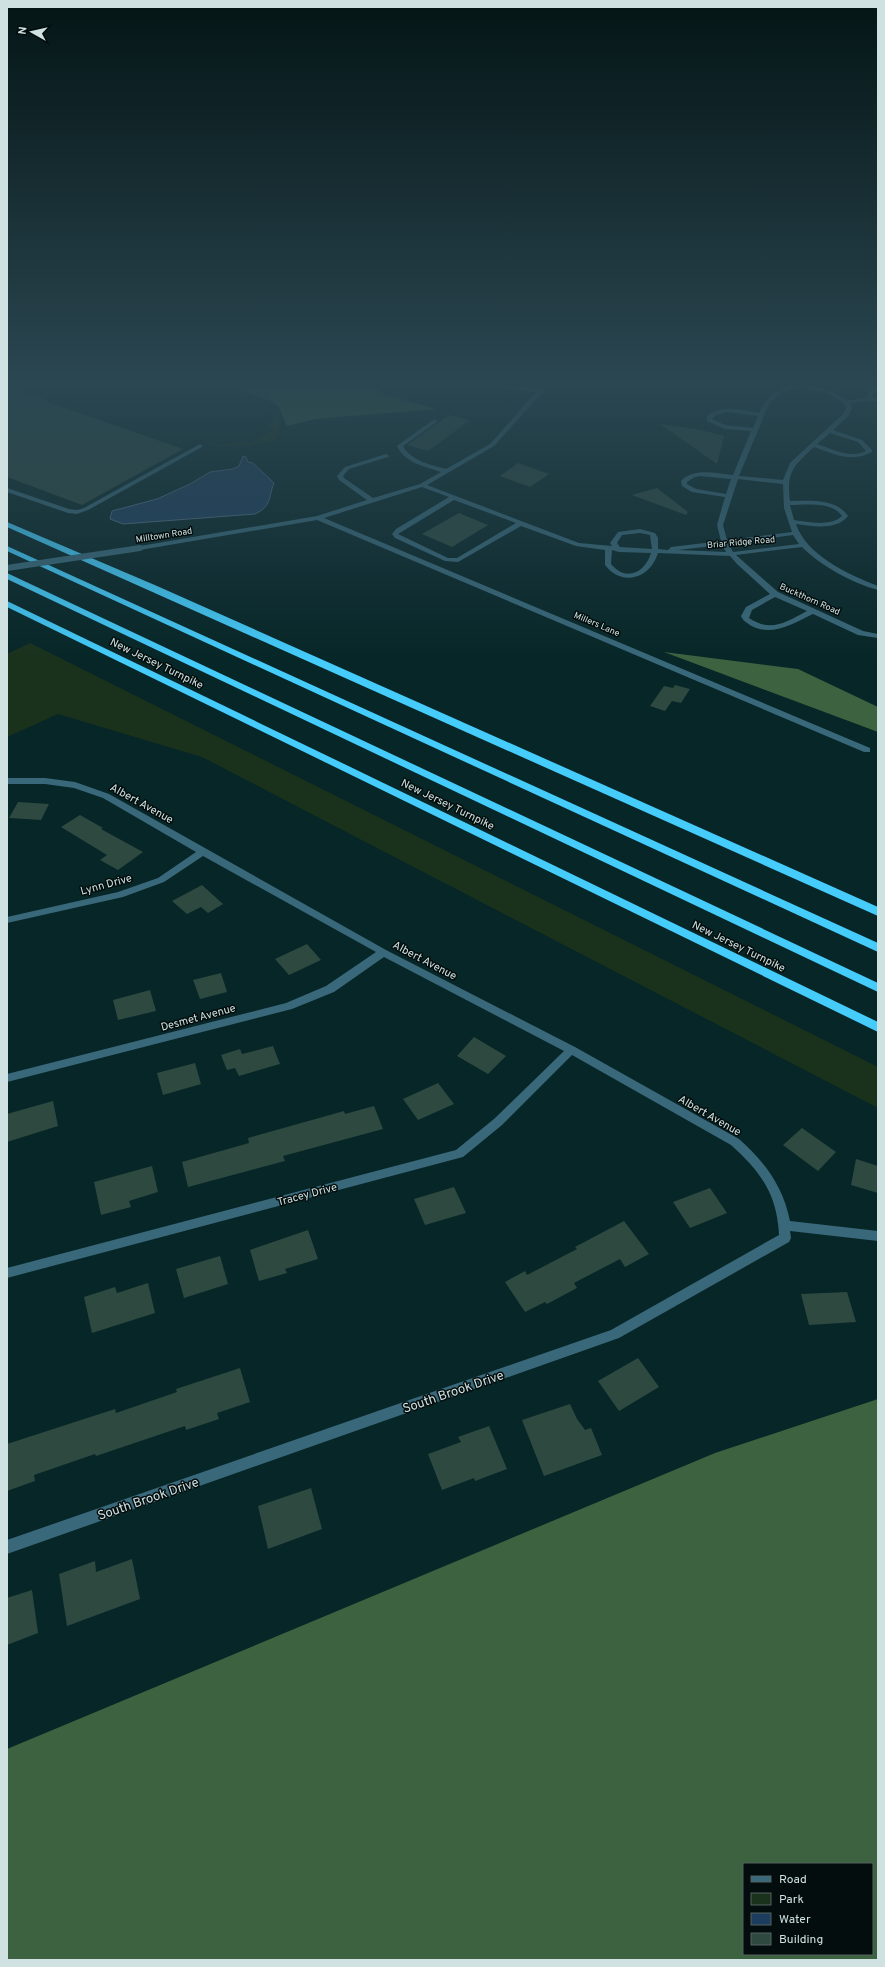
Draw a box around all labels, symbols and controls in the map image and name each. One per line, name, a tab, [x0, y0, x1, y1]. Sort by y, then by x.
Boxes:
north arrow	[12, 12, 52, 52]
text: N	[16, 26, 31, 36]
street label: Milltown Road	[135, 526, 193, 545]
street label: Briar Ridge Road	[707, 534, 776, 551]
street label: Buckthorn Road	[778, 581, 842, 618]
street label: Millers Lane	[572, 610, 622, 639]
street label: New Jersey Turnpike	[108, 635, 206, 693]
street label: New Jersey Turnpike	[399, 776, 497, 834]
street label: Albert Avenue	[107, 781, 176, 827]
street label: Lynn Drive	[79, 871, 134, 899]
street label: New Jersey Turnpike	[690, 918, 788, 976]
street label: Albert Avenue	[390, 938, 459, 984]
street label: Desmet Avenue	[159, 1001, 237, 1035]
street label: Albert Avenue	[676, 1092, 743, 1140]
street label: Tracey Drive	[276, 1180, 339, 1210]
street label: South Brook Drive	[401, 1368, 506, 1418]
street label: South Brook Drive	[96, 1475, 201, 1525]
legend	[743, 1863, 873, 1955]
text: Road	[779, 1872, 807, 1888]
text: Park	[779, 1892, 804, 1908]
text: Water	[779, 1912, 811, 1928]
text: Building	[779, 1932, 823, 1948]

